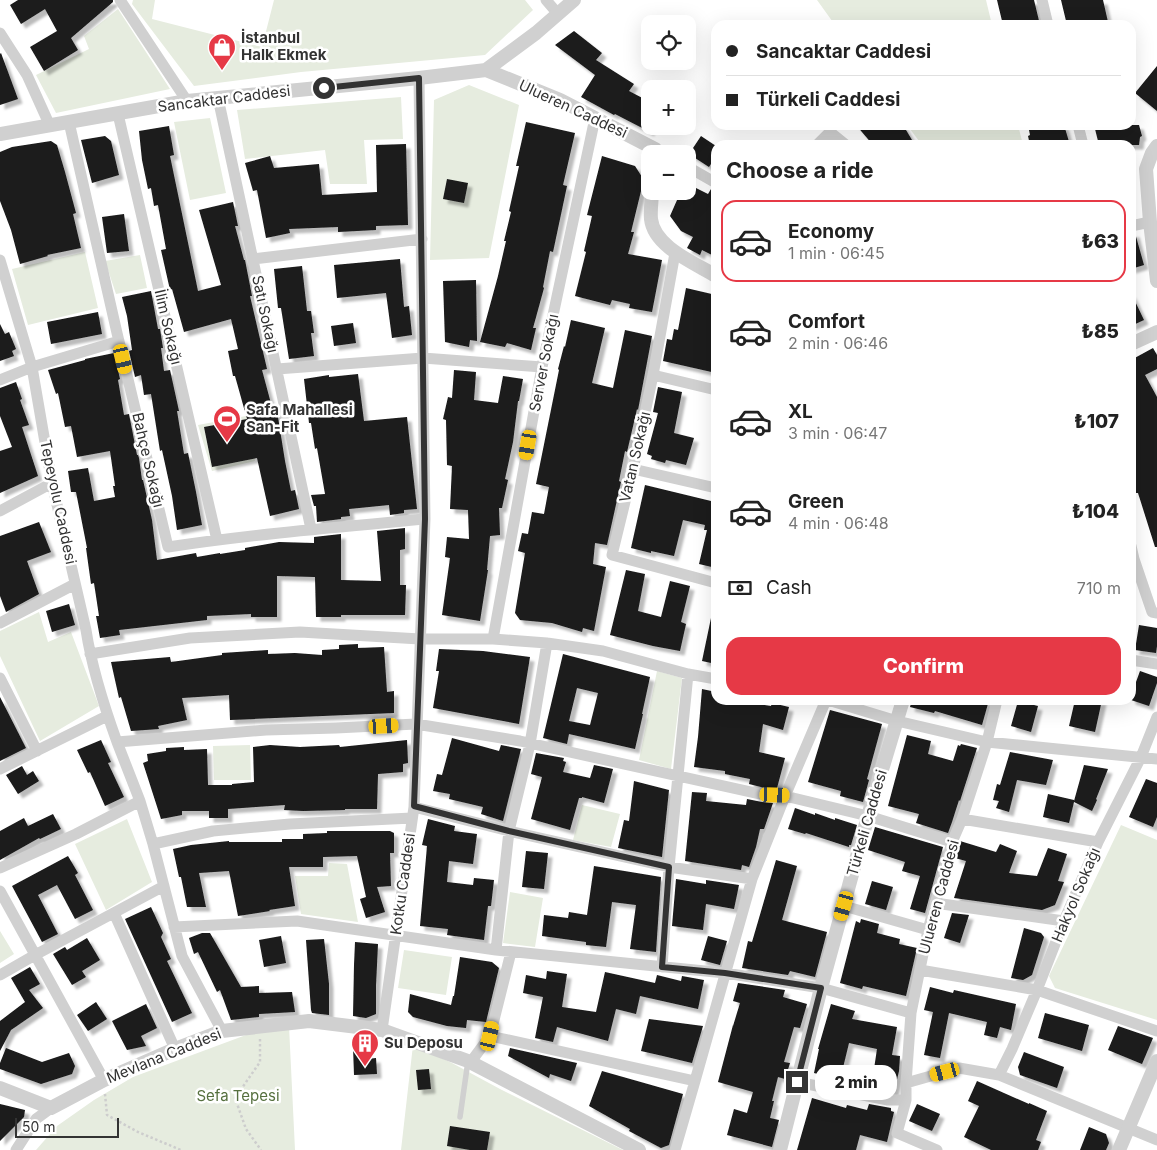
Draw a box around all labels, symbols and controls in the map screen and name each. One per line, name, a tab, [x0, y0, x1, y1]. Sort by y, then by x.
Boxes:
map controls	[641, 15, 696, 200]
button: locate	[641, 15, 696, 70]
place label: İstanbul Halk Ekmek	[241, 28, 327, 64]
shop icon: İstanbul Halk Ekmek	[207, 32, 237, 71]
text: Sancaktar Caddesi	[756, 40, 931, 63]
street label: Ulueren Caddesi	[516, 75, 631, 142]
route start	[313, 77, 335, 99]
button: +	[641, 80, 696, 135]
street label: Sancaktar Caddesi	[156, 81, 291, 116]
text: Türkeli Caddesi	[756, 88, 900, 111]
button: −	[641, 145, 696, 200]
text: Choose a ride	[726, 157, 874, 183]
icon: car	[728, 219, 773, 264]
text: Economy	[788, 220, 874, 243]
text: ₺63	[1081, 230, 1119, 253]
text: 1 min · 06:45	[788, 243, 885, 263]
street label: Satı Sokağı	[248, 273, 283, 354]
street label: İlim Sokağı	[151, 287, 186, 366]
icon: car	[728, 309, 773, 354]
text: Comfort	[788, 310, 865, 333]
street label: Server Sokağı	[525, 312, 562, 413]
text: ₺85	[1081, 320, 1119, 343]
text: 2 min · 06:46	[788, 333, 888, 353]
car	[112, 343, 133, 375]
icon: car	[728, 399, 773, 444]
place label: Safa Mahallesi San-Fit	[246, 400, 353, 436]
text: XL	[788, 400, 813, 423]
sports icon: Safa Mahallesi San-Fit	[212, 404, 242, 443]
street label: Vatan Sokağı	[615, 410, 654, 504]
text: ₺107	[1074, 410, 1119, 433]
street label: Bahçe Sokağı	[128, 411, 169, 509]
text: 3 min · 06:47	[788, 423, 887, 443]
car	[518, 429, 537, 461]
street label: Tepeyolu Caddesi	[36, 438, 81, 566]
icon: car	[728, 489, 773, 534]
text: Green	[788, 490, 844, 513]
text: ₺104	[1072, 500, 1119, 523]
text: 4 min · 06:48	[788, 513, 889, 533]
icon: cash	[726, 574, 754, 602]
text: Cash	[766, 576, 812, 599]
text: 710 m	[1077, 578, 1121, 598]
button: Confirm	[726, 637, 1121, 695]
car	[368, 718, 399, 734]
street label: Türkeli Caddesi	[842, 767, 891, 878]
car	[759, 787, 790, 803]
street label: Kotku Caddesi	[386, 832, 419, 936]
street label: Ulueren Caddesi	[914, 838, 963, 956]
street label: Hakyol Sokağı	[1047, 845, 1104, 945]
car	[832, 890, 855, 922]
car	[479, 1020, 500, 1052]
street label: Mevlana Caddesi	[104, 1024, 224, 1087]
building icon: Su Deposu	[350, 1028, 380, 1067]
place label: Su Deposu	[384, 1033, 463, 1052]
car	[928, 1061, 961, 1083]
callout: 2 min	[814, 1064, 897, 1100]
route end	[786, 1071, 808, 1093]
text: 2 min	[834, 1072, 878, 1092]
park label: Sefa Tepesi	[196, 1086, 280, 1105]
scale bar	[15, 1115, 119, 1138]
text: 50 m	[22, 1118, 56, 1135]

